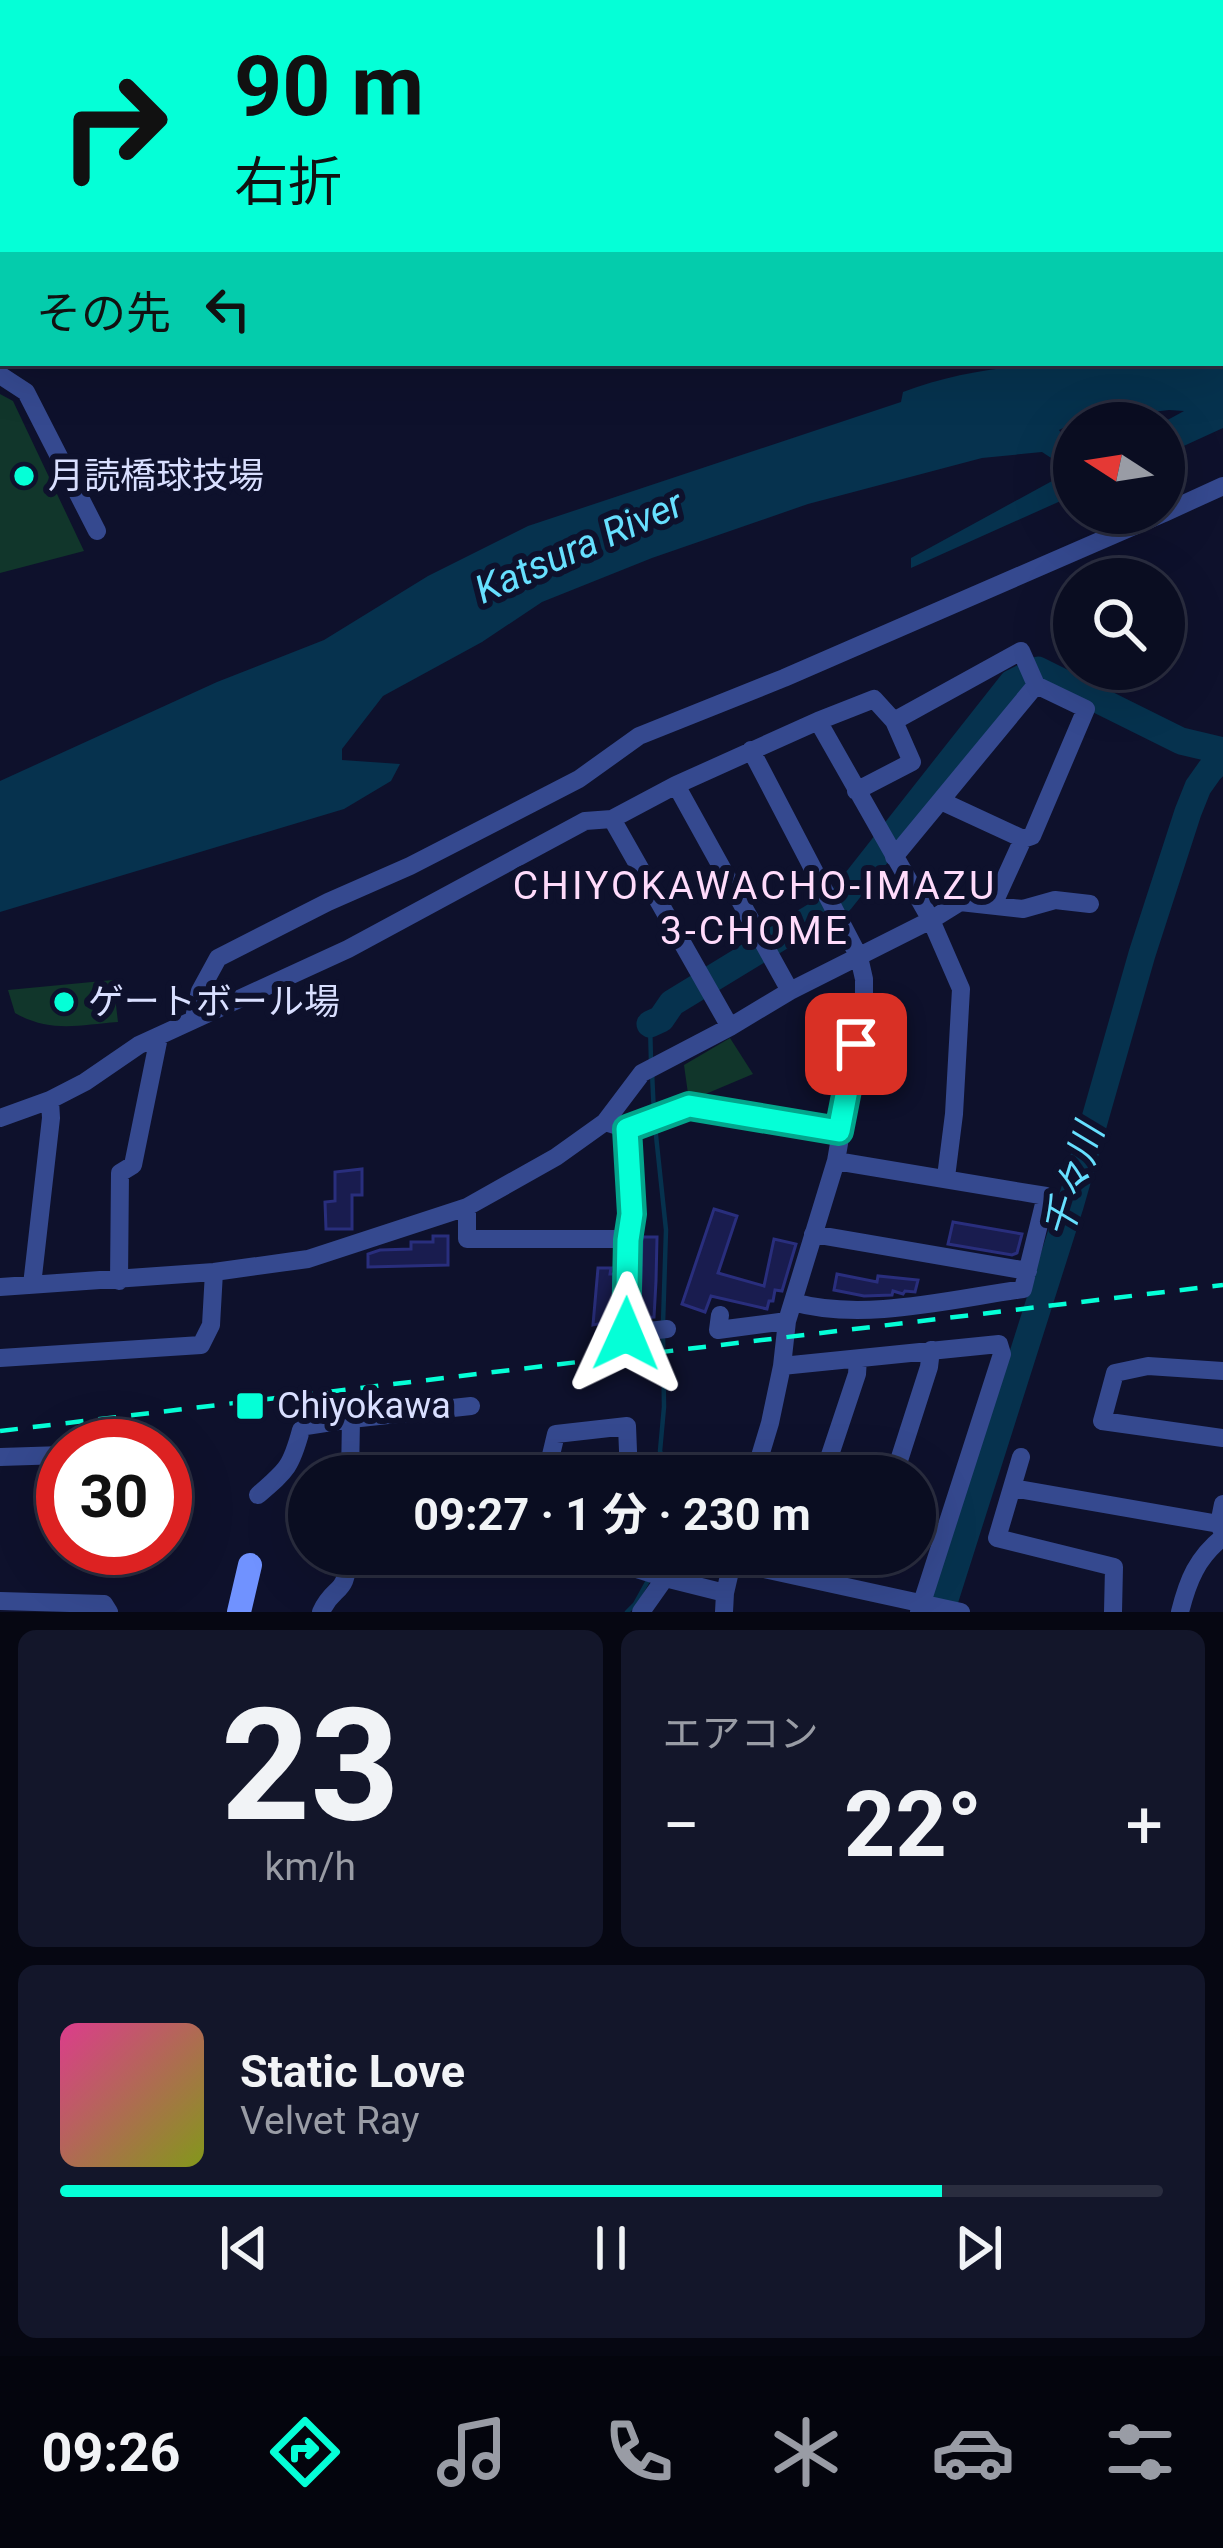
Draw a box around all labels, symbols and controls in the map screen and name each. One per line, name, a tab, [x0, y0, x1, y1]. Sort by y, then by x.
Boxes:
text: 90 m	[234, 37, 424, 136]
icon: right	[36, 48, 192, 204]
text: 右折	[234, 151, 342, 214]
icon: left	[195, 276, 261, 342]
text: その先	[36, 287, 171, 340]
north arrow	[1053, 402, 1185, 534]
map controls	[1053, 402, 1185, 690]
place label: 月読橋球技場	[48, 455, 264, 497]
marker: 月読橋球技場	[11, 463, 37, 489]
water label: Katsura River	[468, 480, 691, 613]
button: search	[1053, 558, 1185, 690]
district label: CHIYOKAWACHO-IMAZU 3-CHOME	[513, 863, 997, 954]
place label: ゲートボール場	[88, 981, 340, 1023]
marker: ゲートボール場	[51, 989, 77, 1015]
pin	[805, 993, 907, 1095]
icon: arrive	[823, 1011, 889, 1077]
water label: 千々川	[1035, 1115, 1114, 1244]
position arrow	[563, 1271, 689, 1397]
place label: Chiyokawa	[277, 1385, 451, 1427]
marker: Chiyokawa	[234, 1390, 266, 1422]
speed limit sign: 30	[36, 1419, 192, 1575]
text: 09:27 · 1 分 · 230 m	[413, 1488, 811, 1541]
text: 23	[221, 1674, 400, 1857]
text: エアコン	[663, 1711, 819, 1757]
text: 22°	[844, 1773, 982, 1878]
text: −	[663, 1787, 700, 1864]
text: +	[1126, 1787, 1163, 1864]
text: km/h	[264, 1844, 356, 1890]
text: Static Love	[240, 2045, 465, 2098]
text: Velvet Ray	[240, 2098, 419, 2144]
icon: previous	[211, 2215, 277, 2281]
icon: pause	[578, 2215, 644, 2281]
icon: next	[946, 2215, 1012, 2281]
icon: directions	[263, 2410, 347, 2494]
icon: music	[430, 2410, 514, 2494]
icon: phone	[597, 2410, 681, 2494]
icon: climate	[764, 2410, 848, 2494]
icon: car	[931, 2410, 1015, 2494]
icon: filters	[1098, 2410, 1182, 2494]
text: 09:26	[41, 2421, 181, 2484]

